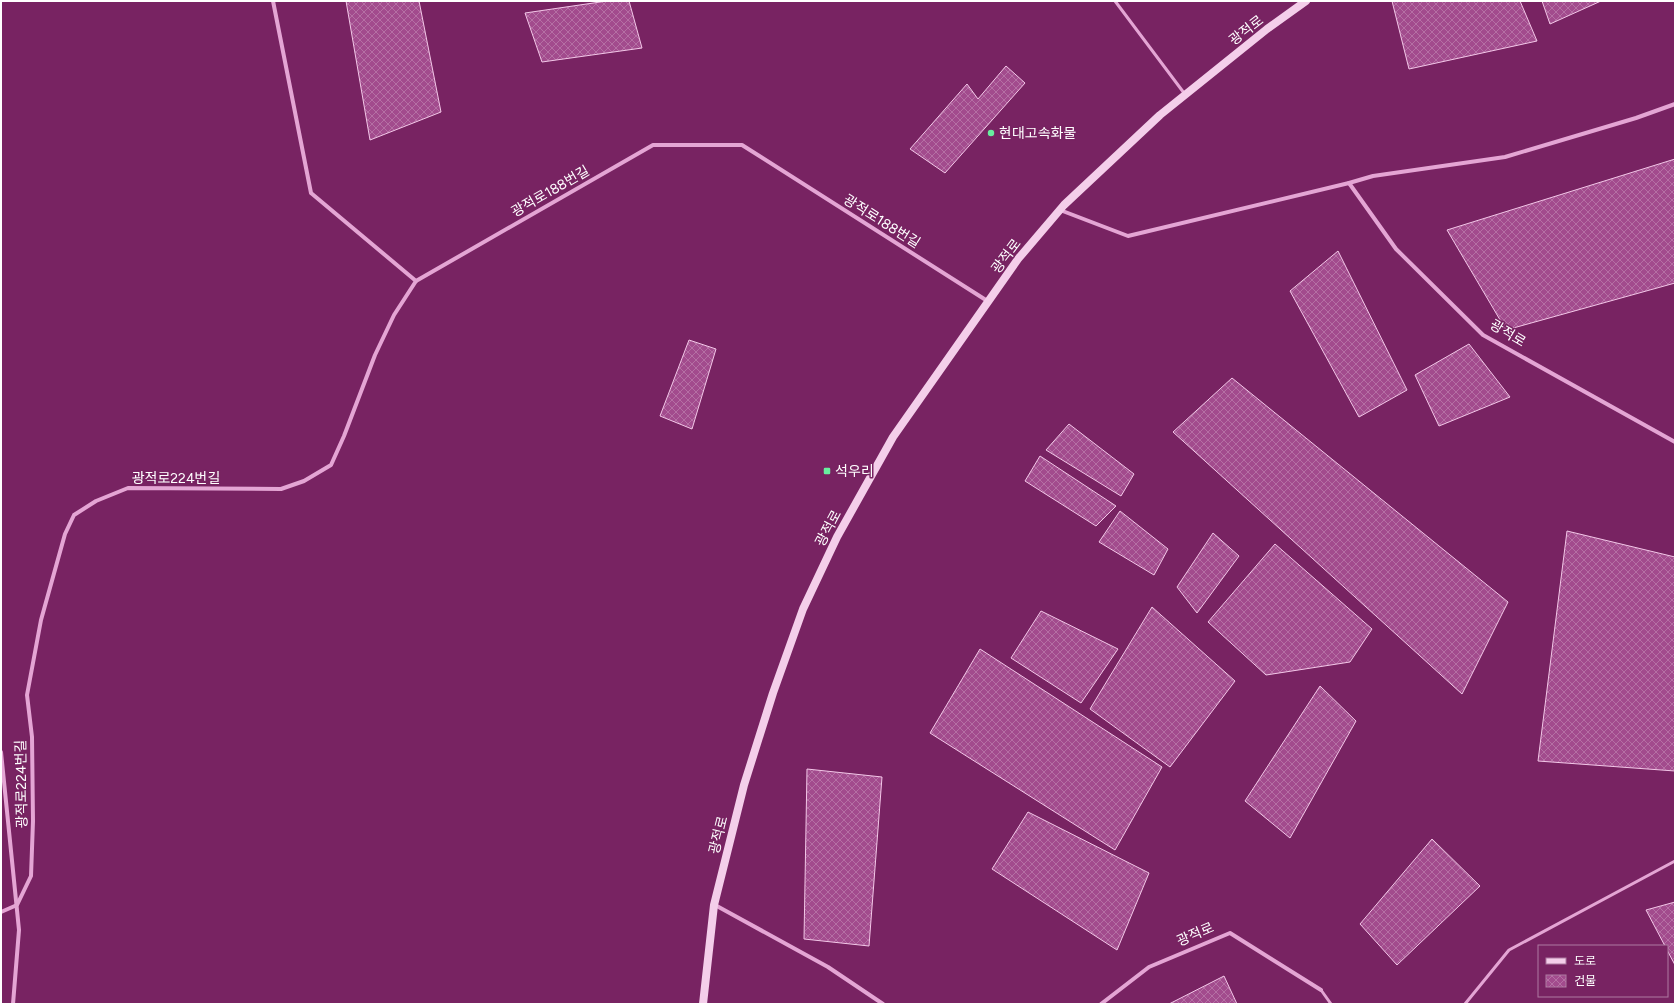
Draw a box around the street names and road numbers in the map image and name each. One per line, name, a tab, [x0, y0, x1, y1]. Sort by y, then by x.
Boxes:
street label: 광적로	[1226, 12, 1267, 49]
street label: 광적로188번길	[508, 162, 592, 221]
street label: 광적로188번길	[840, 191, 923, 252]
street label: 광적로	[988, 236, 1025, 277]
street label: 광적로	[1487, 316, 1529, 351]
street label: 광적로224번길	[132, 470, 220, 487]
street label: 광적로	[812, 507, 845, 549]
street label: 광적로224번길	[12, 739, 31, 829]
street label: 광적로	[706, 814, 731, 856]
street label: 광적로	[1174, 919, 1216, 950]

